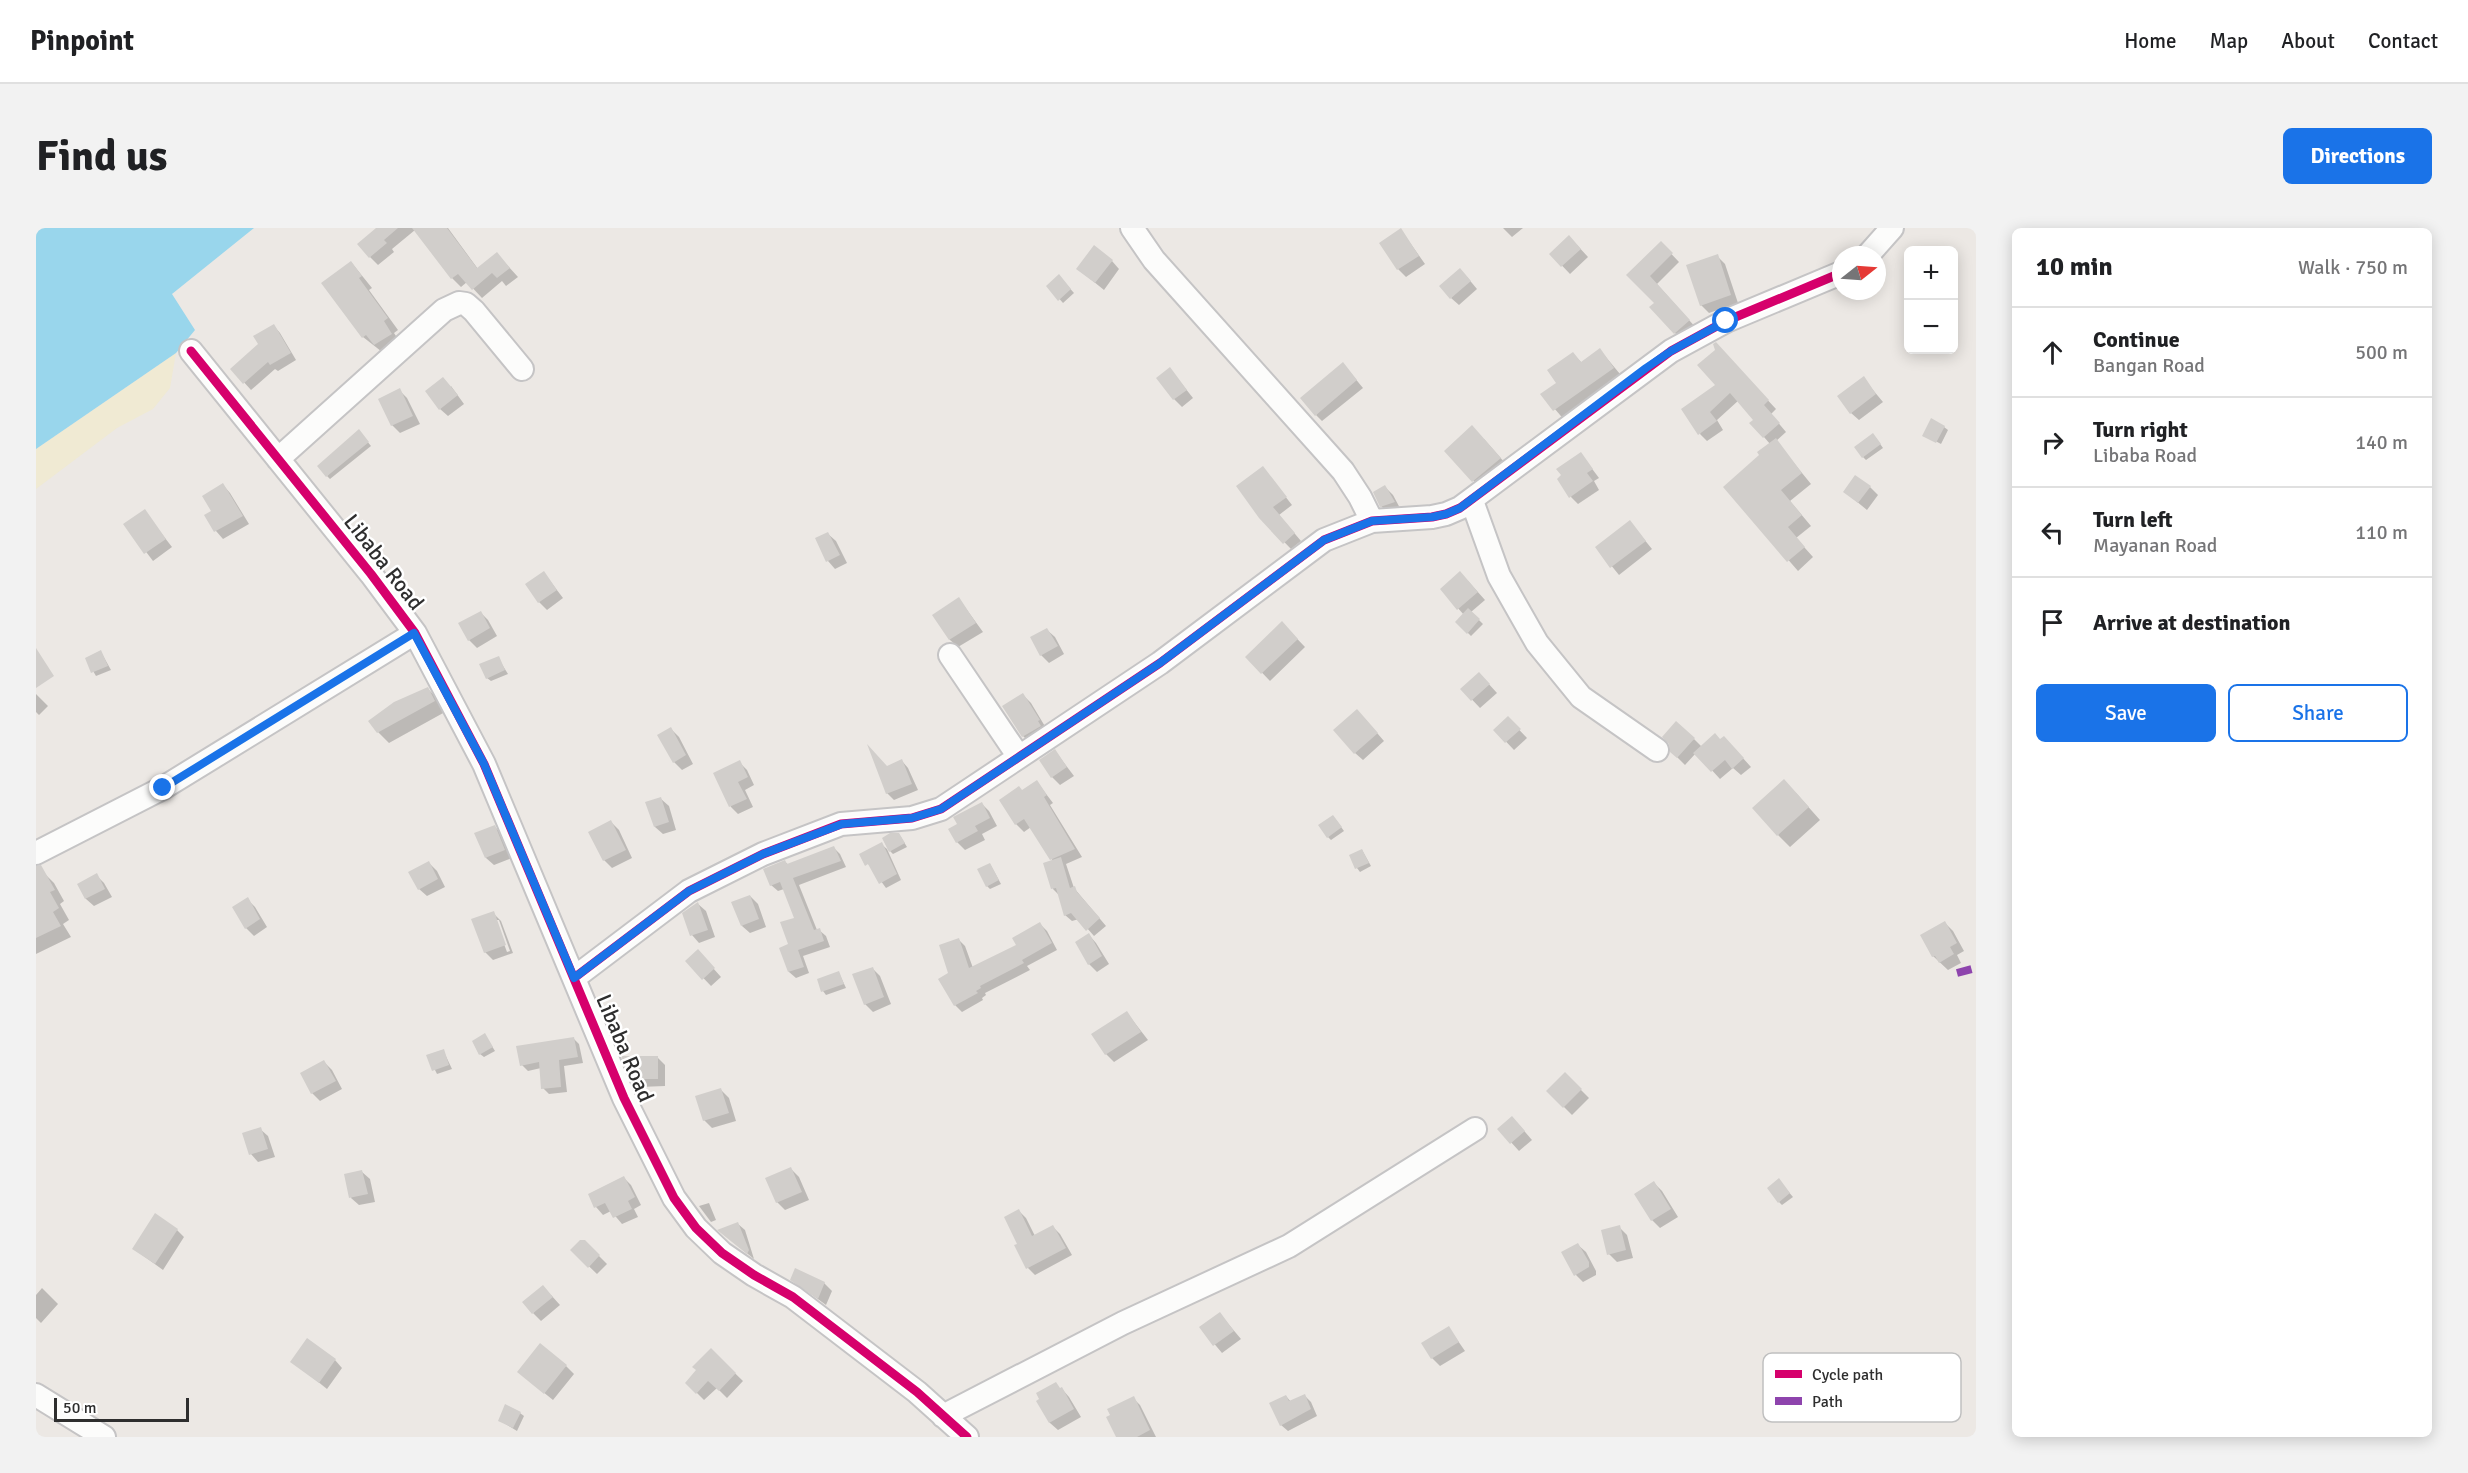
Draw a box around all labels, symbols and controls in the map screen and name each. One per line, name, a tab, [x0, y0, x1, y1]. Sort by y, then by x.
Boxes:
text: Pinpoint	[30, 24, 134, 58]
text: Home	[2124, 28, 2177, 54]
text: Map	[2210, 28, 2248, 54]
text: About	[2281, 28, 2335, 54]
text: Contact	[2368, 28, 2438, 54]
button: Directions	[2283, 128, 2432, 184]
text: Find us	[36, 131, 167, 182]
north arrow	[1832, 246, 1886, 300]
map controls	[1904, 246, 1958, 354]
button: +	[1904, 246, 1958, 300]
text: 10 min	[2036, 251, 2113, 283]
text: Walk · 750 m	[2298, 255, 2408, 280]
button: −	[1904, 300, 1958, 354]
route start	[1712, 307, 1738, 333]
text: Continue	[2093, 326, 2180, 353]
icon: ahead	[2036, 336, 2069, 369]
text: 500 m	[2355, 340, 2408, 365]
text: Bangan Road	[2093, 353, 2205, 378]
text: Turn right	[2093, 416, 2188, 443]
icon: right	[2036, 426, 2069, 459]
text: 140 m	[2355, 430, 2408, 455]
text: Libaba Road	[2093, 443, 2197, 468]
text: Turn left	[2093, 506, 2173, 533]
street label: Libaba Road	[338, 509, 430, 615]
icon: left	[2036, 516, 2069, 549]
text: 110 m	[2355, 520, 2408, 545]
text: Mayanan Road	[2093, 533, 2217, 558]
icon: arrive	[2036, 606, 2069, 639]
text: Arrive at destination	[2093, 609, 2290, 636]
button: Save	[2036, 684, 2216, 742]
button: Share	[2228, 684, 2408, 742]
route end	[149, 774, 175, 800]
street label: Libaba Road	[590, 990, 660, 1106]
legend	[1763, 1353, 1961, 1422]
text: Cycle path	[1812, 1365, 1883, 1385]
text: Path	[1812, 1392, 1843, 1412]
scale bar	[54, 1395, 189, 1422]
text: 50 m	[63, 1398, 97, 1418]

